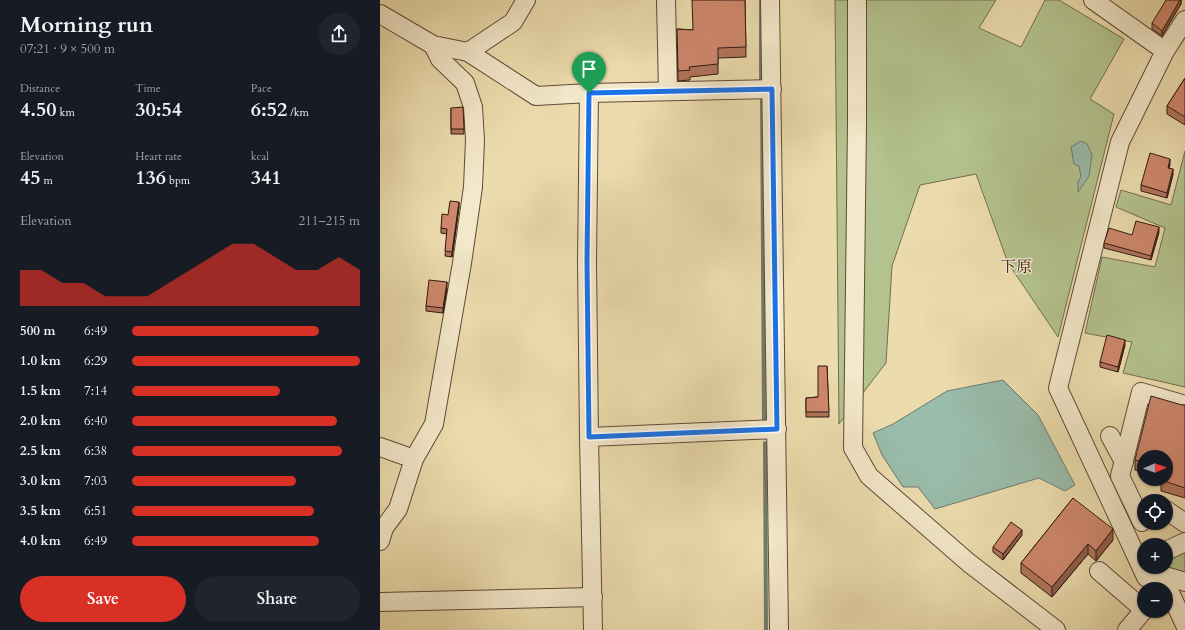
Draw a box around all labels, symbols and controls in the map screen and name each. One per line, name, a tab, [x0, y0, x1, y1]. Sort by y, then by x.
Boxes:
text: Morning run	[20, 10, 153, 40]
button: share	[318, 13, 360, 55]
text: 07:21 · 9 × 500 m	[20, 40, 115, 58]
pin	[572, 52, 606, 93]
icon: arrive	[578, 58, 600, 80]
text: Distance	[20, 81, 60, 96]
text: Time	[135, 81, 161, 96]
text: Pace	[251, 81, 272, 96]
text: 4.50	[20, 96, 57, 123]
text: 30:54	[135, 96, 182, 123]
text: 6:52	[251, 96, 287, 123]
text: km	[57, 105, 75, 120]
text: /km	[287, 105, 309, 120]
text: Elevation	[20, 149, 64, 164]
text: Heart rate	[135, 149, 182, 164]
text: kcal	[251, 149, 269, 164]
text: 45	[20, 164, 41, 191]
text: 136	[135, 164, 166, 191]
text: 341	[251, 164, 281, 191]
text: m	[41, 173, 53, 188]
text: bpm	[166, 173, 190, 188]
text: Elevation	[20, 212, 72, 230]
text: 211–215 m	[298, 212, 360, 230]
district label: 下原	[1000, 256, 1032, 278]
text: 500 m	[20, 322, 55, 340]
text: 6:49	[84, 322, 107, 340]
text: 1.0 km	[20, 352, 61, 370]
text: 6:29	[84, 352, 107, 370]
text: 1.5 km	[20, 382, 61, 400]
text: 7:14	[84, 382, 107, 400]
text: 2.0 km	[20, 412, 61, 430]
text: 6:40	[84, 412, 107, 430]
text: 2.5 km	[20, 442, 61, 460]
text: 6:38	[84, 442, 107, 460]
north arrow	[1137, 450, 1173, 486]
map controls	[1137, 450, 1173, 618]
text: 3.0 km	[20, 472, 61, 490]
text: 7:03	[84, 472, 107, 490]
button: locate	[1137, 494, 1173, 530]
text: 3.5 km	[20, 502, 61, 520]
text: 6:51	[84, 502, 107, 520]
text: 4.0 km	[20, 532, 61, 550]
text: 6:49	[84, 532, 107, 550]
button: +	[1137, 538, 1173, 574]
button: Save	[20, 576, 186, 622]
button: Share	[194, 576, 360, 622]
button: −	[1137, 582, 1173, 618]

